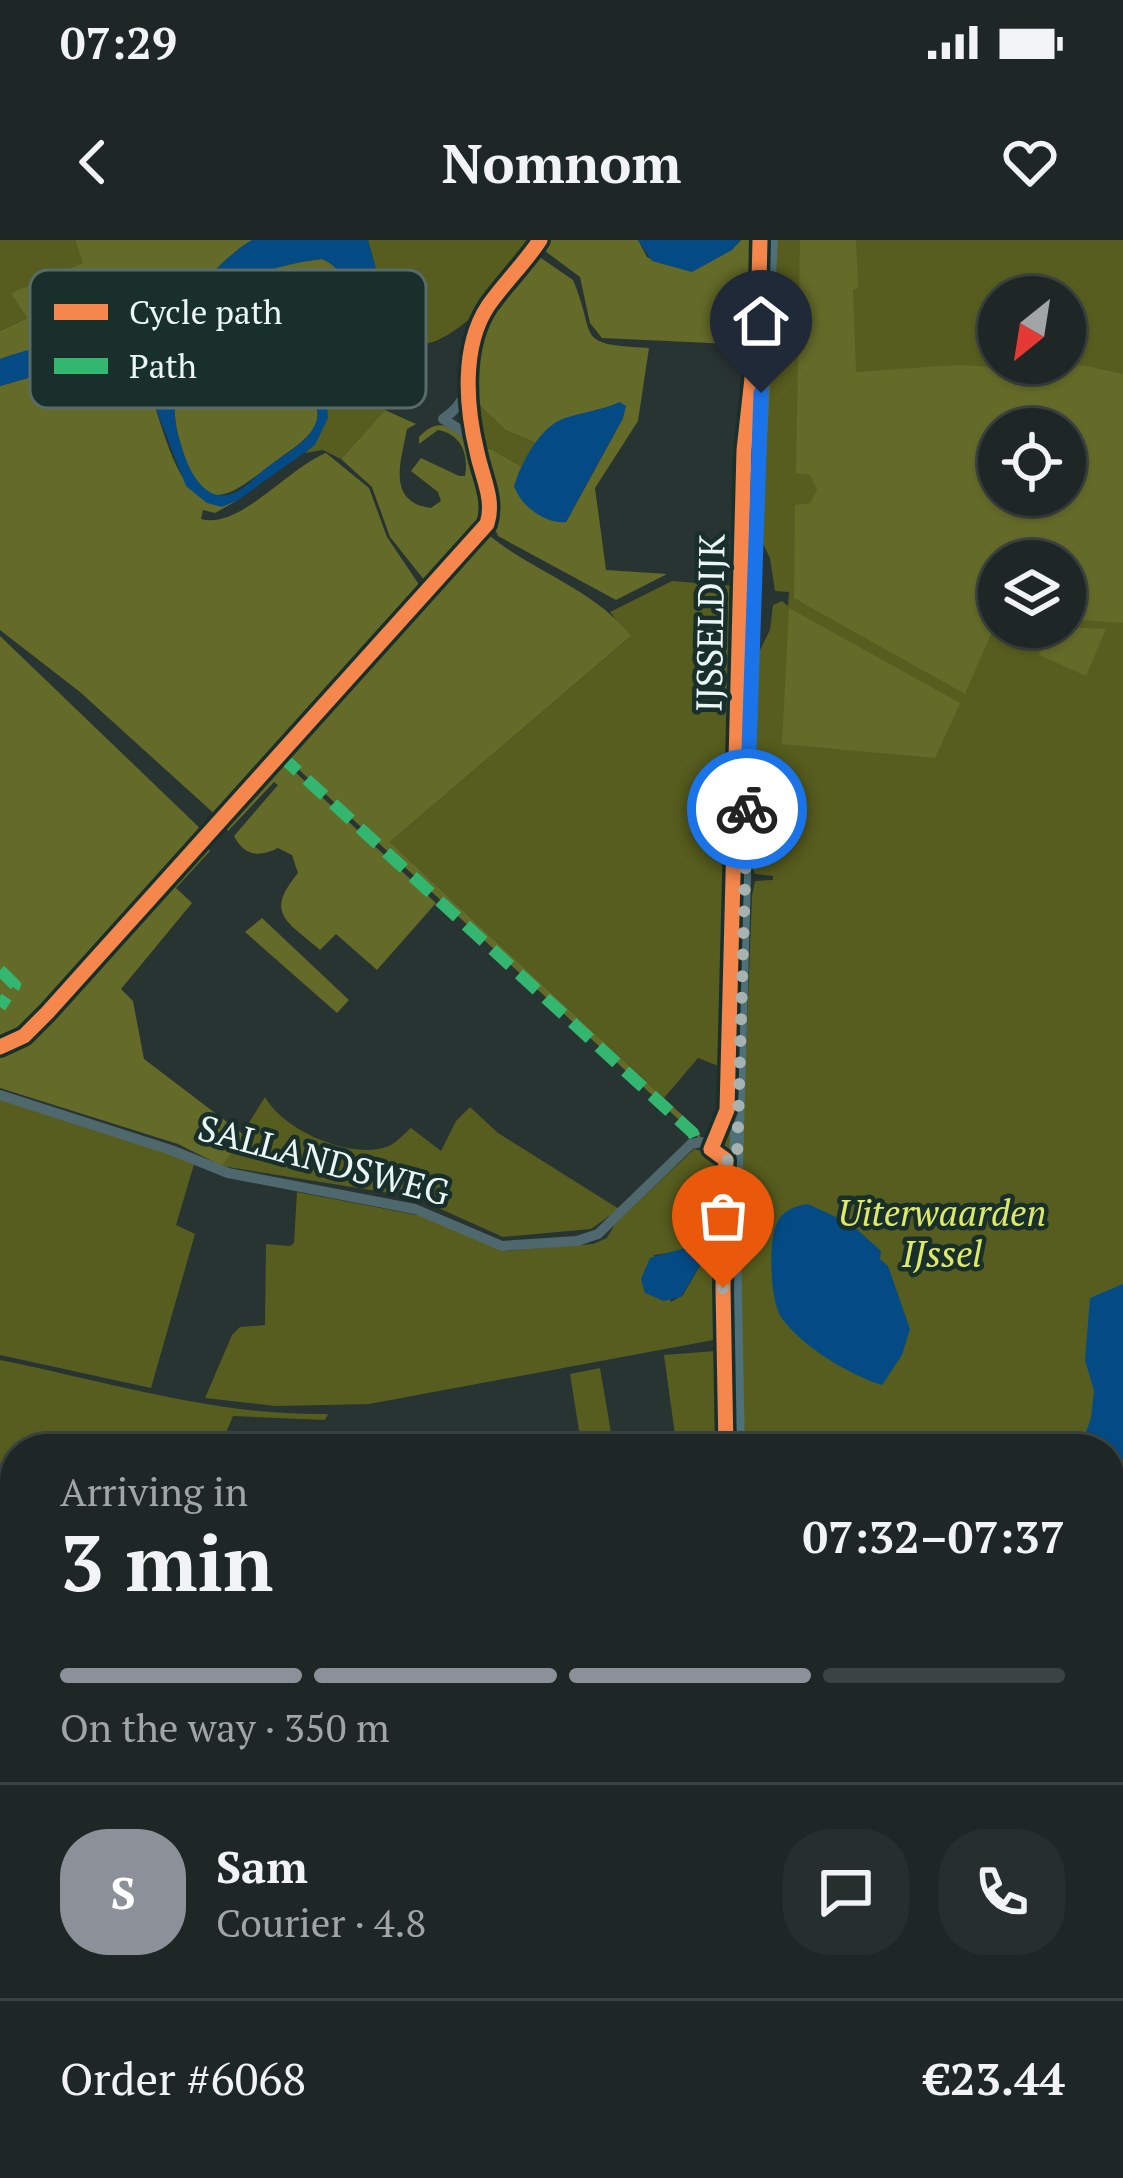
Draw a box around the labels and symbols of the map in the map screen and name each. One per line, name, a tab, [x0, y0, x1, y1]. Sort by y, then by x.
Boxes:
legend	[30, 270, 426, 408]
pin	[710, 270, 812, 393]
north arrow	[978, 276, 1086, 384]
text: Cycle path	[129, 290, 282, 333]
text: Path	[129, 344, 197, 387]
street label: IJSSELDIJK	[684, 533, 735, 712]
courier	[687, 749, 807, 869]
street label: SALLANDSWEG	[193, 1103, 455, 1216]
pin	[672, 1165, 774, 1288]
park label: Uiterwaarden IJssel	[838, 1189, 1046, 1277]

